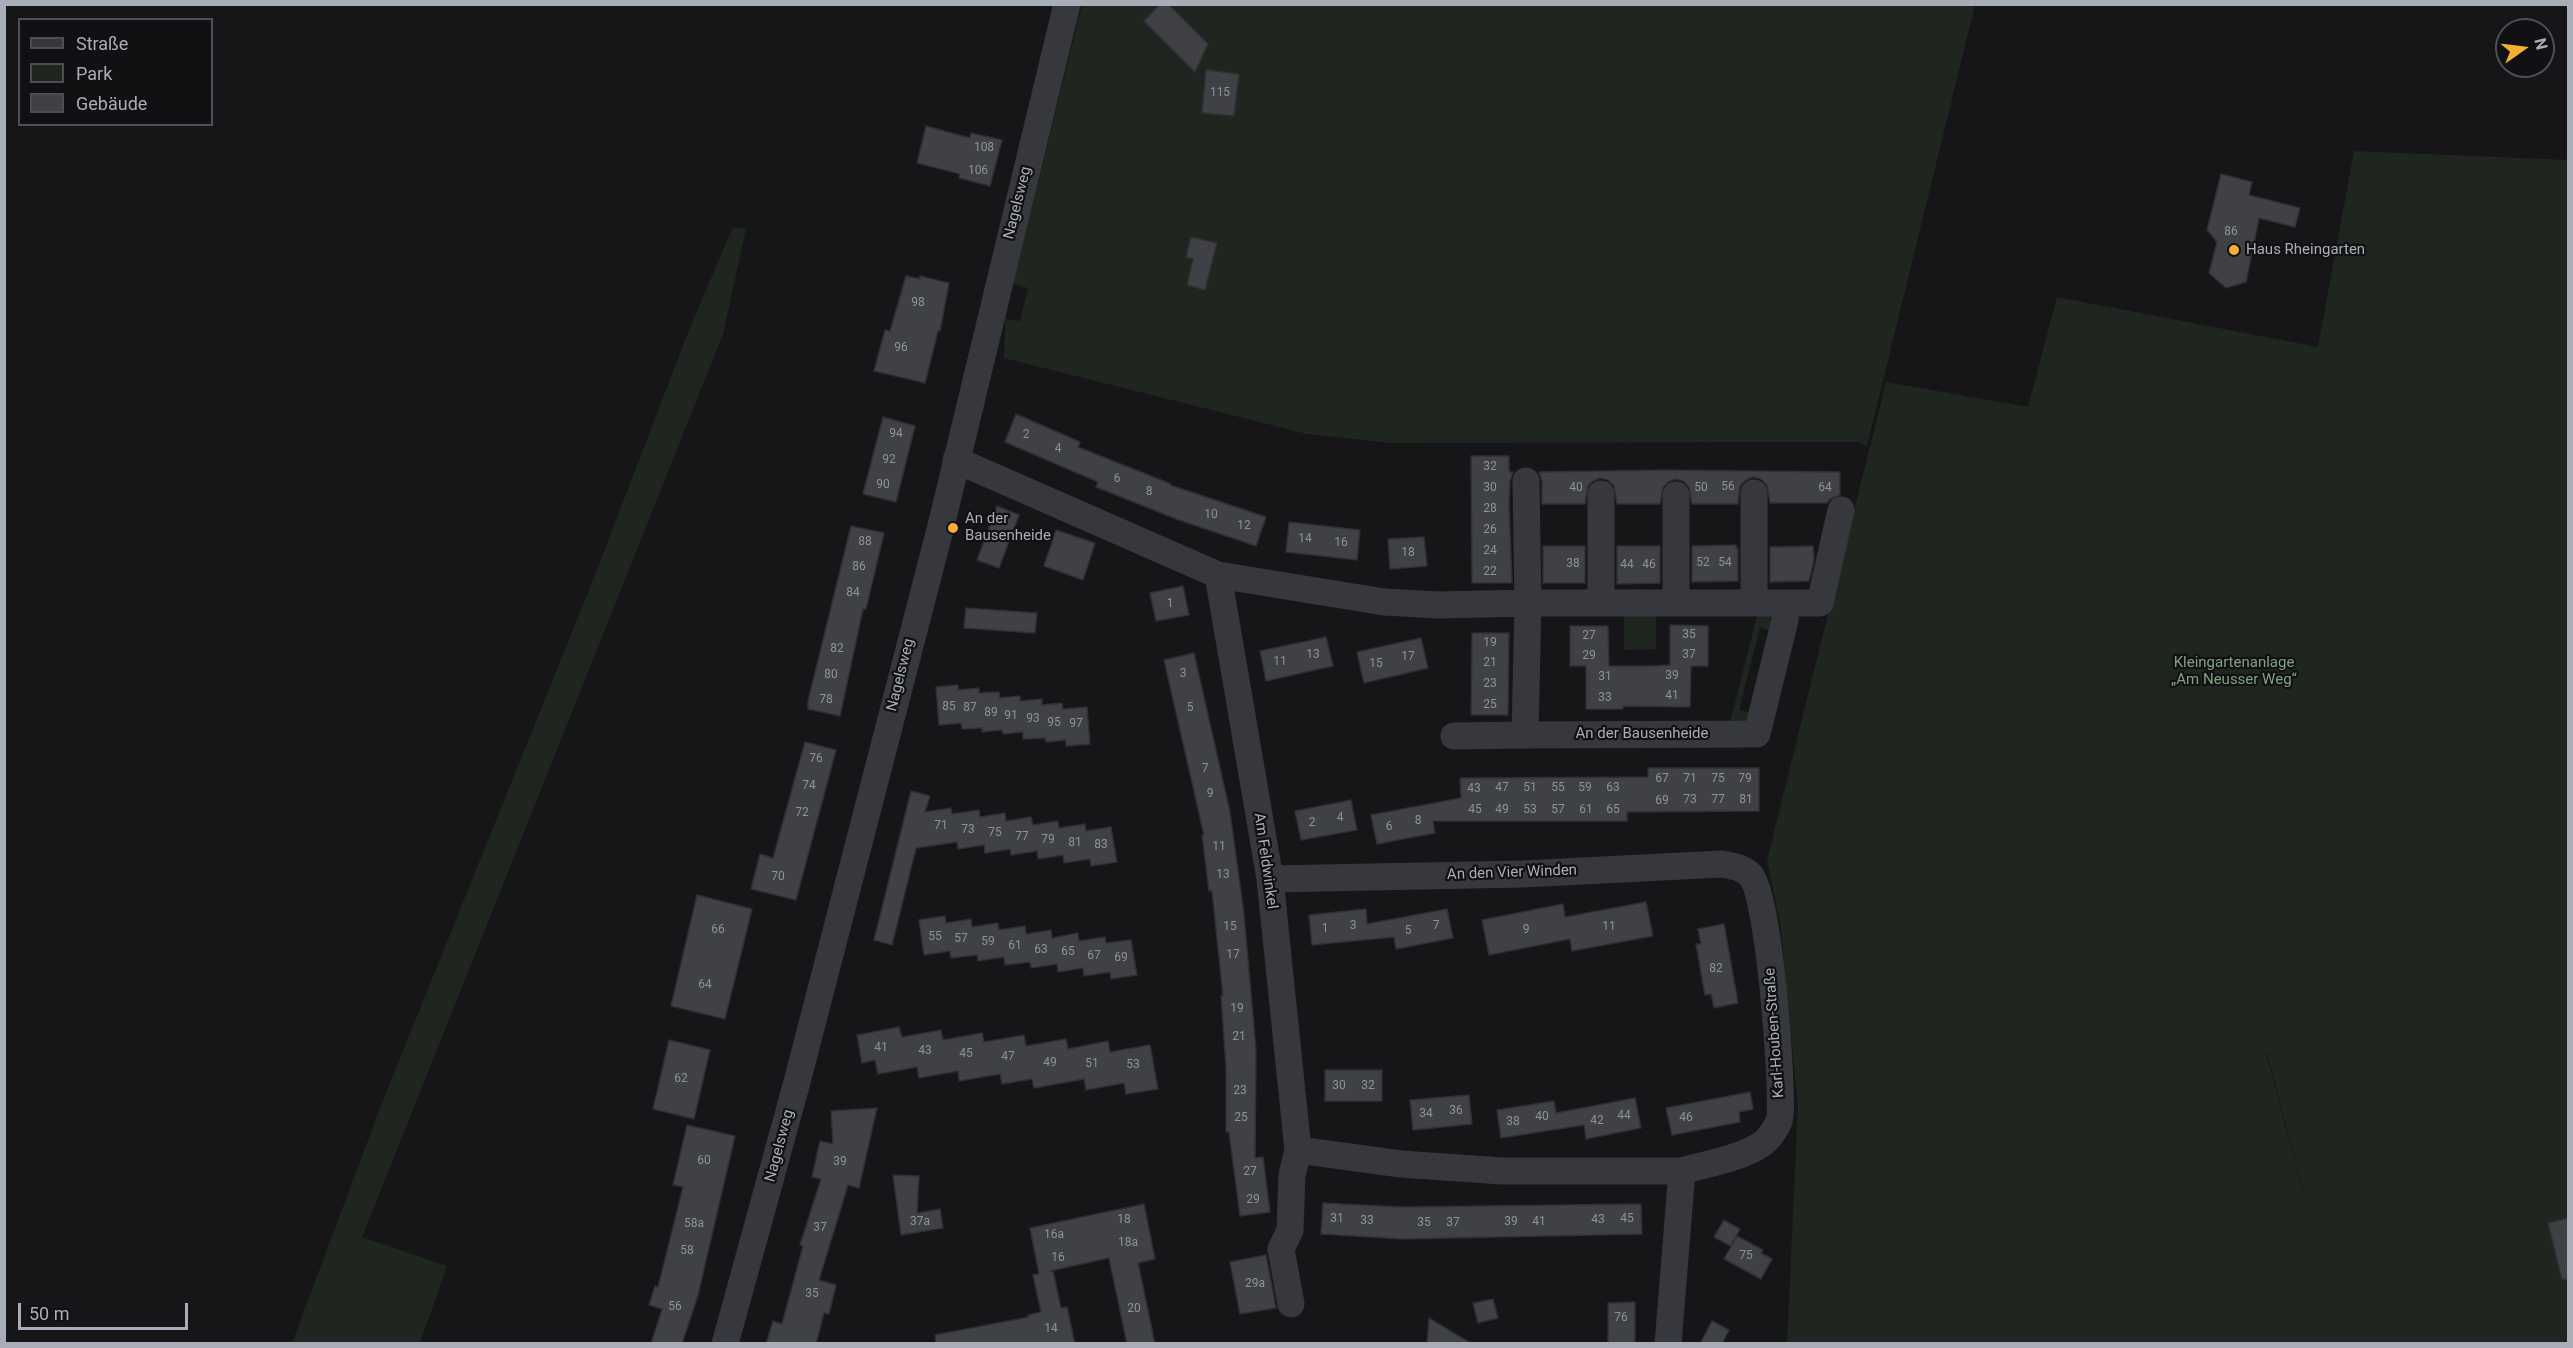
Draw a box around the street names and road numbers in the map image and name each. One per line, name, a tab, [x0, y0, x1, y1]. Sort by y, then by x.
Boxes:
street label: Nagelsweg	[1000, 165, 1036, 241]
street label: Nagelsweg	[883, 637, 919, 713]
street label: An der Bausenheide	[1575, 725, 1709, 743]
street label: Am Feldwinkel	[1249, 812, 1281, 910]
street label: An den Vier Winden	[1447, 862, 1577, 884]
street label: Karl-Houben-Straße	[1761, 967, 1789, 1099]
street label: Nagelsweg	[762, 1108, 798, 1184]

